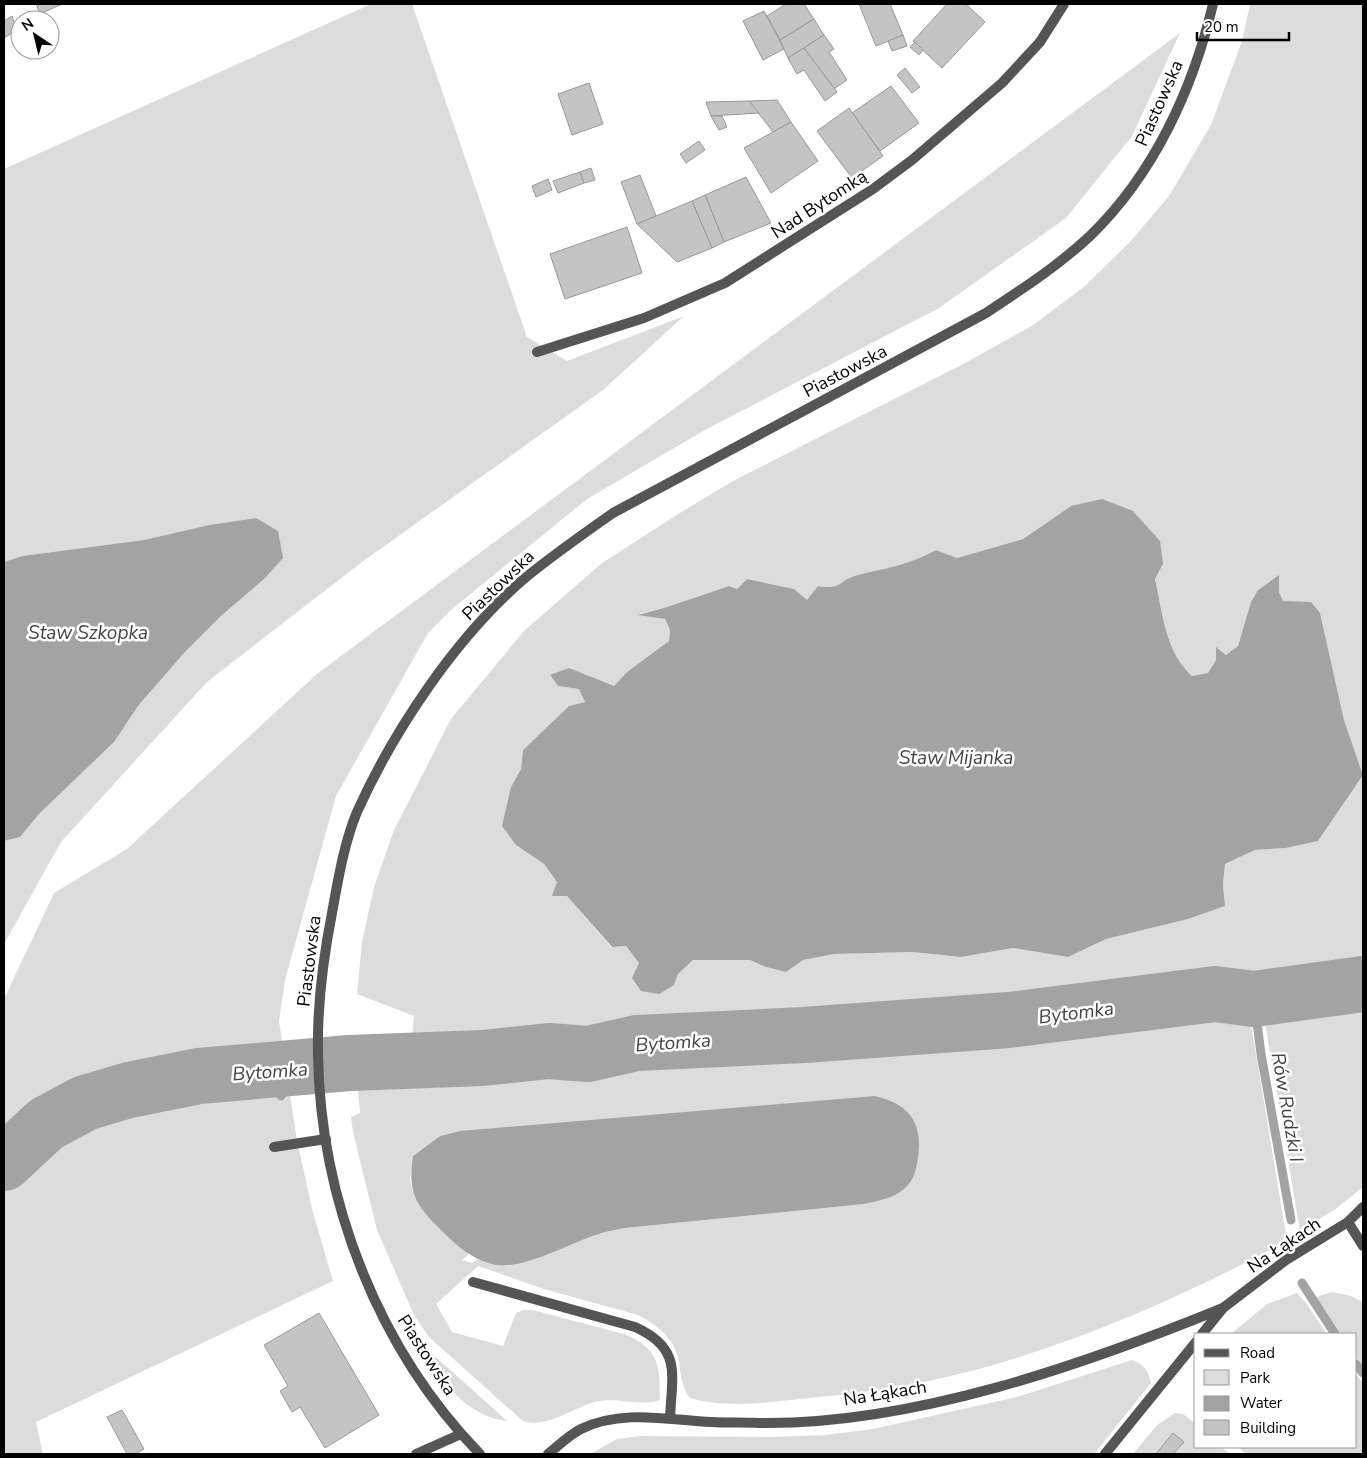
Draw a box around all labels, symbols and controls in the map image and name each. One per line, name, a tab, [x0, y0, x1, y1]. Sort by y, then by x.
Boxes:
north arrow	[10, 10, 60, 60]
scale bar	[1197, 10, 1290, 42]
text: N	[18, 14, 38, 36]
text: 20 m	[1204, 17, 1239, 37]
street label: Piastowska	[1129, 56, 1189, 150]
street label: Nad Bytomką	[766, 164, 872, 244]
street label: Piastowska	[799, 339, 891, 403]
street label: Piastowska	[457, 544, 539, 626]
water label: Staw Szkopka	[28, 620, 148, 646]
water label: Staw Mijanka	[899, 745, 1013, 771]
street label: Piastowska	[291, 914, 327, 1008]
water label: Bytomka	[1037, 995, 1115, 1031]
water label: Bytomka	[634, 1027, 712, 1059]
water label: Rów Rudzki I	[1265, 1050, 1309, 1164]
water label: Bytomka	[231, 1056, 309, 1088]
street label: Na Łąkach	[1243, 1212, 1325, 1278]
street label: Piastowska	[392, 1310, 462, 1400]
legend	[1194, 1333, 1357, 1448]
text: Road	[1240, 1343, 1275, 1363]
text: Park	[1240, 1368, 1270, 1388]
street label: Na Łąkach	[842, 1375, 928, 1411]
text: Water	[1240, 1393, 1283, 1413]
text: Building	[1240, 1418, 1296, 1438]

